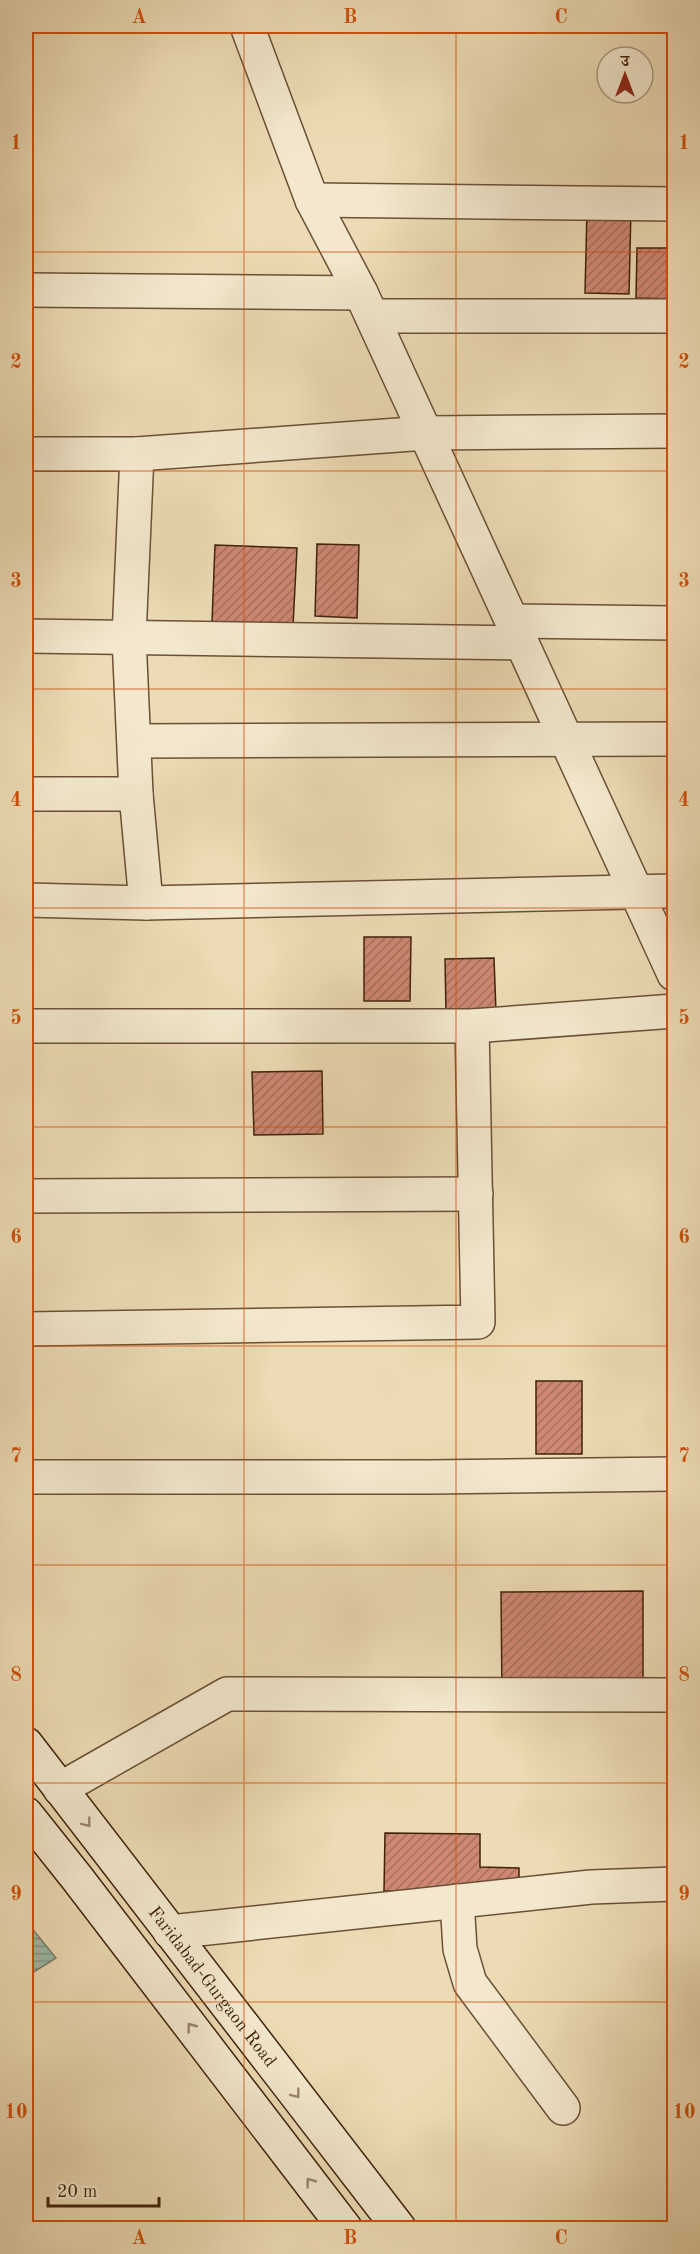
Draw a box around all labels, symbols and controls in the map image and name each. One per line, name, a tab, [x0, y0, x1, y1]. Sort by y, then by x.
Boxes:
text: A	[131, 8, 147, 28]
text: B	[343, 8, 357, 28]
text: C	[554, 8, 568, 28]
north arrow	[595, 45, 655, 105]
text: उ	[620, 54, 631, 70]
text: 1	[10, 134, 22, 154]
text: 1	[678, 134, 690, 154]
text: 2	[10, 353, 22, 373]
text: 2	[678, 353, 690, 373]
text: 3	[10, 572, 22, 592]
text: 3	[678, 572, 690, 592]
text: 4	[10, 791, 22, 811]
text: 4	[678, 791, 690, 811]
text: 5	[10, 1008, 22, 1029]
text: 5	[678, 1008, 690, 1029]
text: 6	[10, 1228, 22, 1248]
text: 6	[678, 1228, 690, 1248]
text: 7	[10, 1447, 22, 1467]
text: 7	[678, 1447, 690, 1467]
text: 8	[10, 1666, 22, 1686]
text: 8	[678, 1666, 690, 1686]
one-way arrow	[79, 1817, 90, 1828]
text: 9	[10, 1885, 22, 1905]
text: 9	[678, 1885, 690, 1905]
street label: Faridabad-Gurgaon Road	[145, 1903, 279, 2071]
one-way arrow	[187, 2023, 198, 2034]
one-way arrow	[288, 2088, 299, 2099]
text: 10	[4, 2103, 28, 2123]
text: 10	[672, 2103, 696, 2123]
scale bar	[48, 2170, 159, 2208]
one-way arrow	[306, 2178, 317, 2189]
text: 20 m	[57, 2183, 97, 2201]
text: A	[131, 2229, 147, 2249]
text: B	[343, 2229, 357, 2249]
text: C	[554, 2229, 568, 2249]

